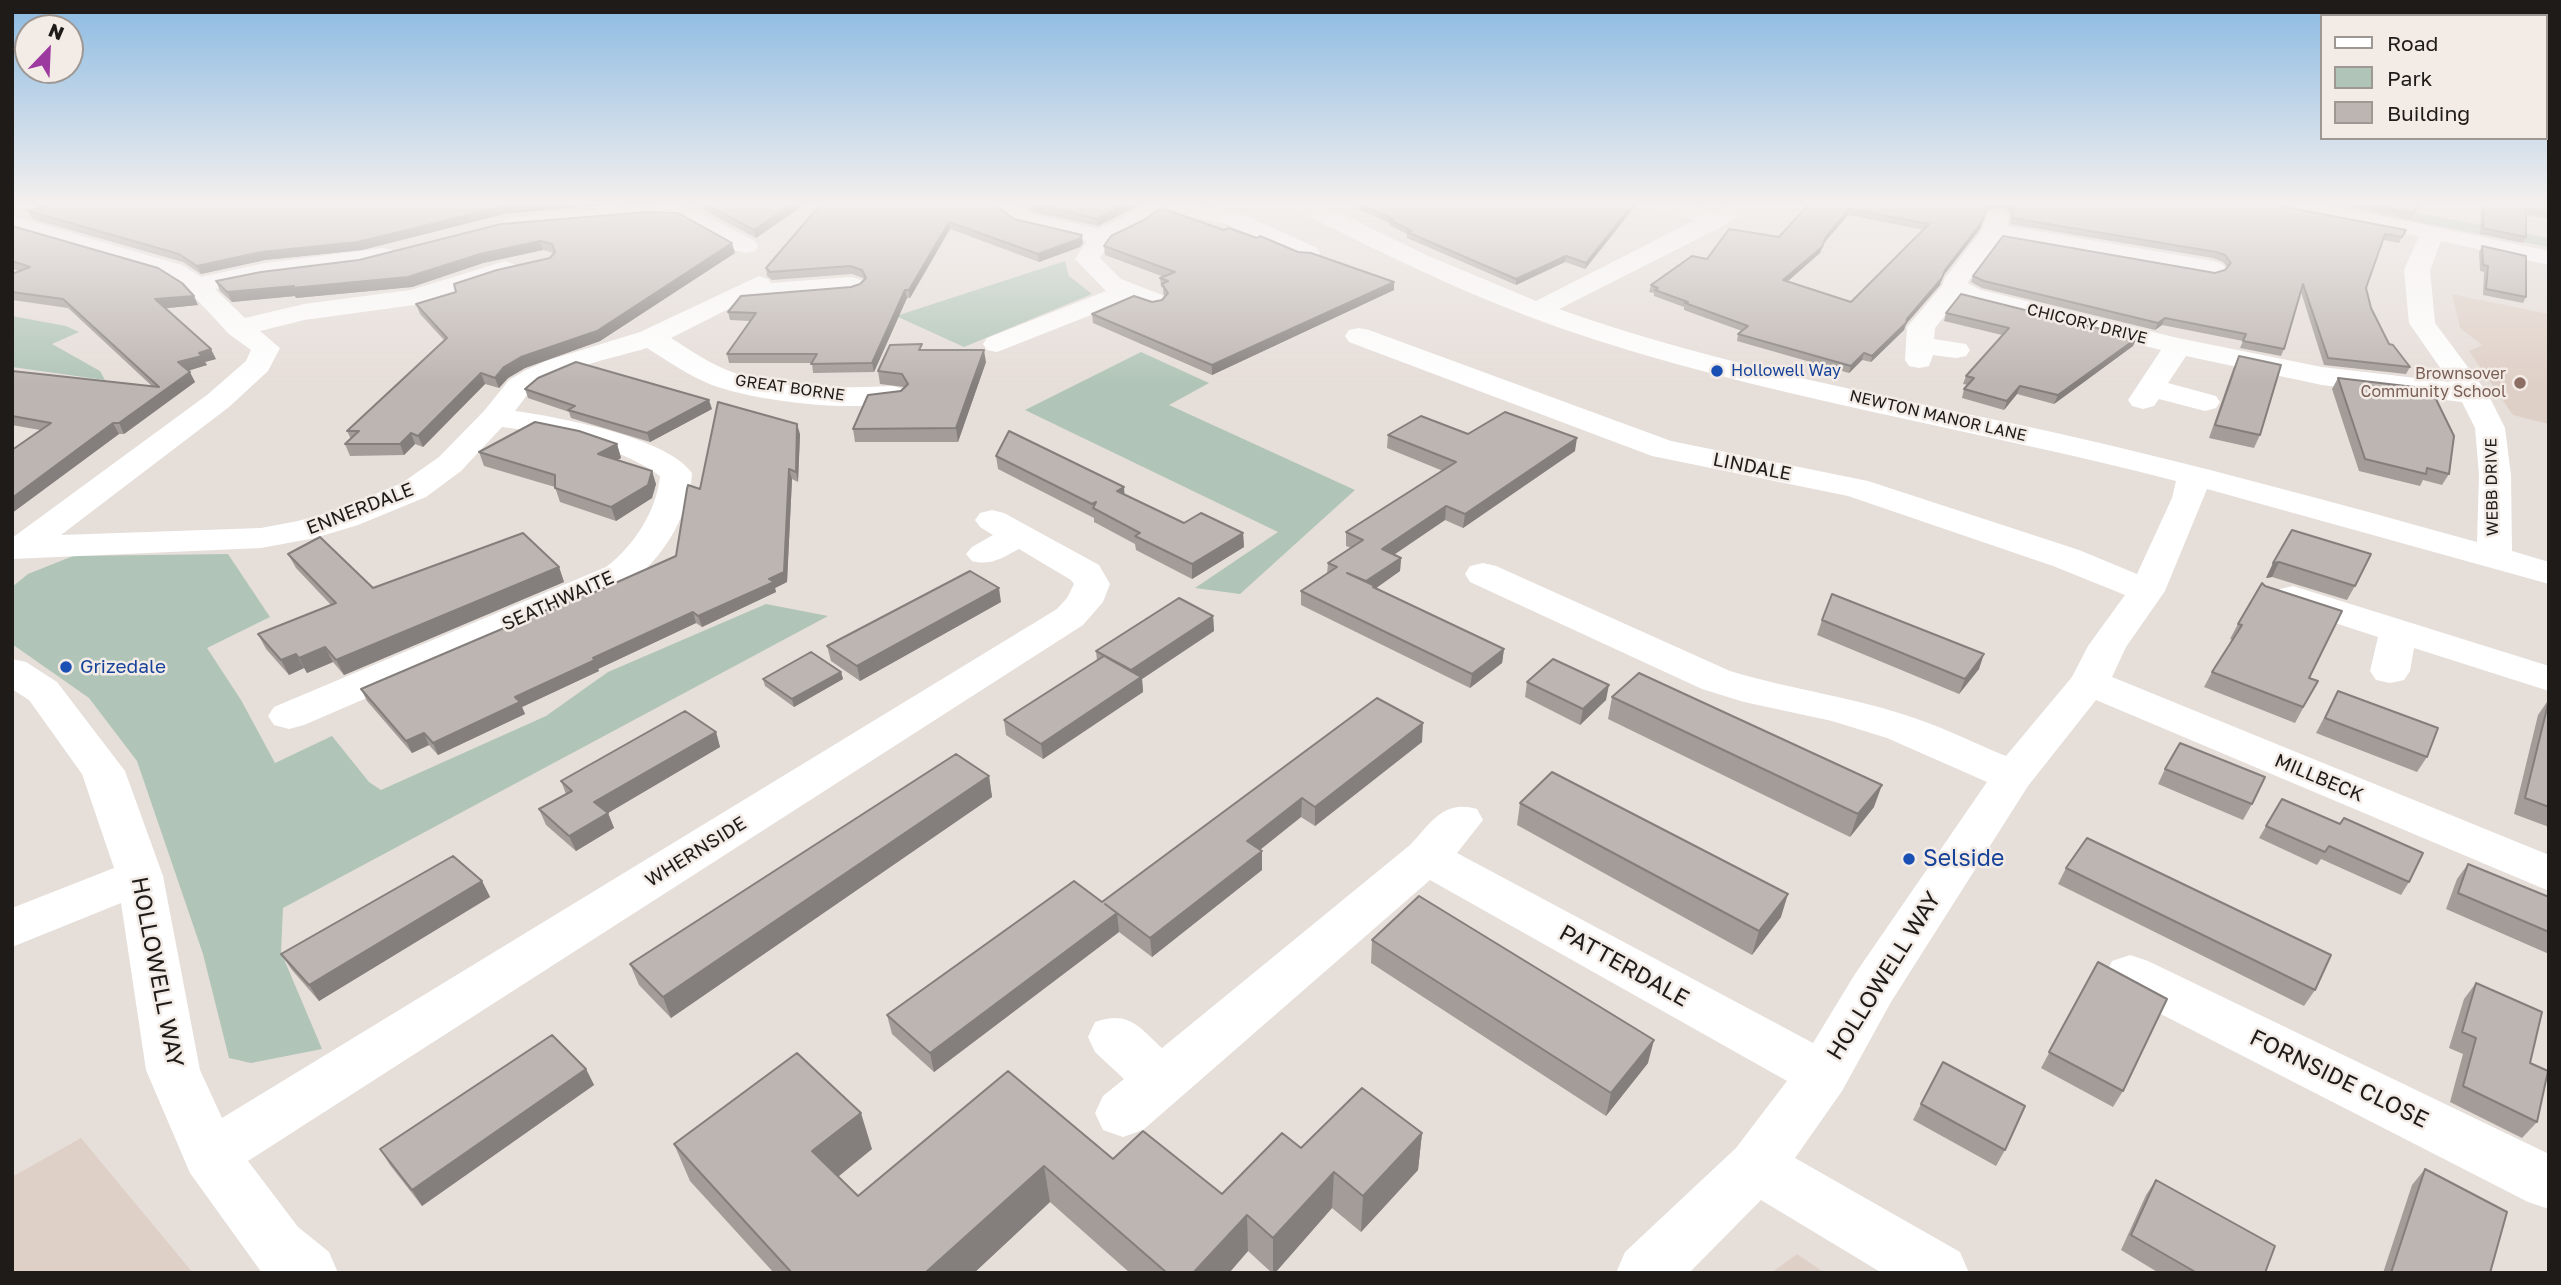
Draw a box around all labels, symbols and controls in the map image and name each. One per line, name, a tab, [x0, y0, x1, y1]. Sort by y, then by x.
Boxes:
north arrow	[14, 14, 84, 84]
legend	[2320, 14, 2547, 140]
text: N	[45, 18, 68, 44]
text: Road	[2387, 30, 2438, 56]
text: Park	[2387, 65, 2432, 91]
text: Building	[2387, 100, 2470, 126]
street label: CHICORY DRIVE	[2025, 300, 2149, 348]
place label: Hollowell Way	[1731, 361, 1841, 381]
marker: Hollowell Way	[1709, 363, 1725, 379]
place label: Brownsover Community School	[2361, 364, 2506, 402]
street label: GREAT BORNE	[734, 371, 846, 405]
marker: Brownsover Community School	[2512, 375, 2528, 391]
street label: NEWTON MANOR LANE	[1848, 386, 2028, 446]
street label: WEBB DRIVE	[2482, 438, 2502, 536]
street label: LINDALE	[1711, 448, 1793, 486]
street label: ENNERDALE	[303, 478, 417, 540]
street label: SEATHWAITE	[498, 566, 618, 636]
place label: Grizedale	[80, 656, 166, 678]
marker: Grizedale	[58, 659, 74, 675]
street label: MILLBECK	[2271, 749, 2367, 807]
street label: WHERNSIDE	[641, 812, 751, 892]
place label: Selside	[1923, 845, 2004, 873]
marker: Selside	[1901, 851, 1917, 867]
street label: HOLLOWELL WAY	[125, 875, 189, 1069]
street label: HOLLOWELL WAY	[1821, 887, 1947, 1065]
street label: PATTERDALE	[1554, 919, 1694, 1013]
street label: FORNSIDE CLOSE	[2245, 1024, 2433, 1134]

